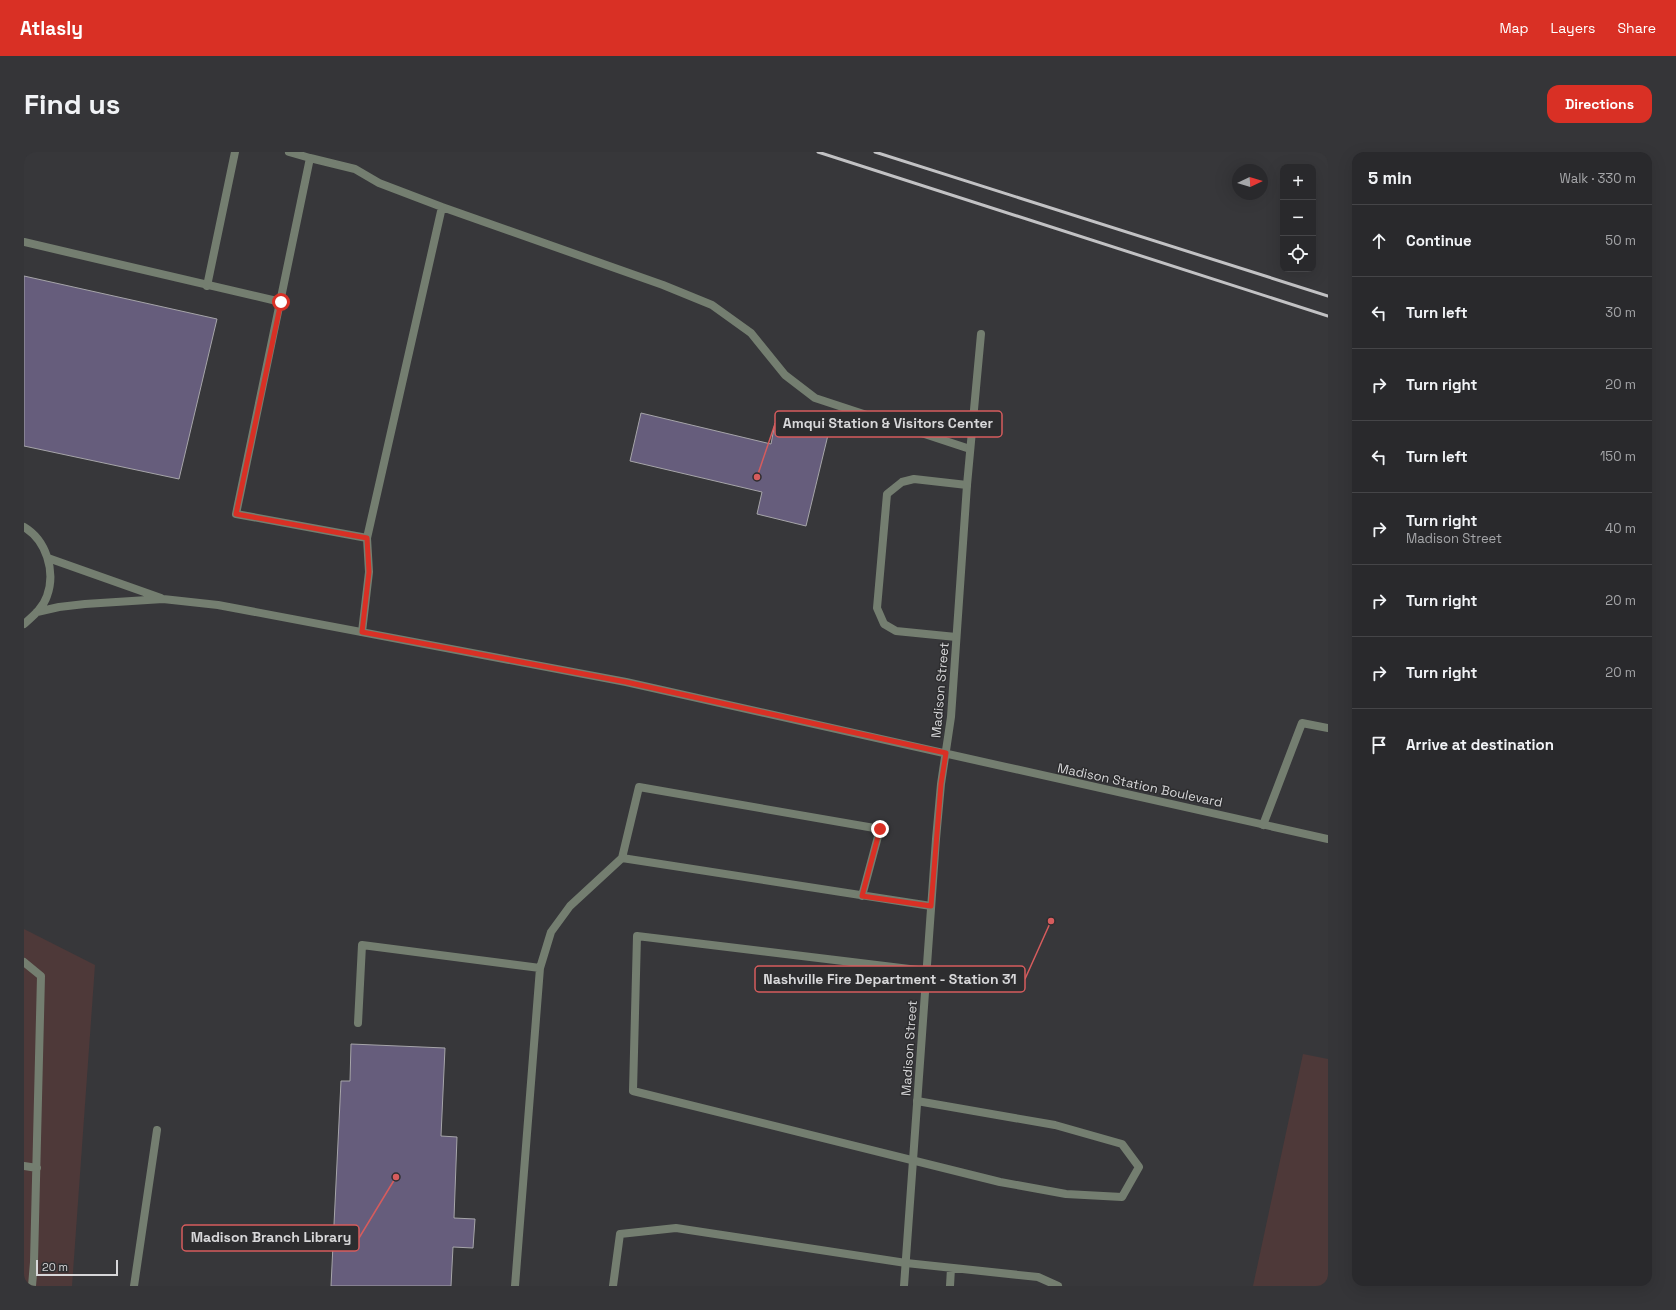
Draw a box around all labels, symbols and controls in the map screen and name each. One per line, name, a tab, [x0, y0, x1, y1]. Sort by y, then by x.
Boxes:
text: Atlasly	[20, 16, 83, 41]
text: Map	[1499, 19, 1529, 37]
text: Layers	[1551, 19, 1595, 37]
text: Share	[1617, 19, 1656, 37]
button: Directions	[1547, 85, 1652, 123]
text: Find us	[24, 86, 121, 122]
north arrow	[1232, 164, 1268, 200]
map controls	[1280, 164, 1316, 272]
button: +	[1280, 164, 1316, 200]
text: 5 min	[1368, 167, 1412, 189]
text: Walk · 330 m	[1559, 170, 1636, 187]
button: −	[1280, 200, 1316, 236]
icon: ahead	[1368, 230, 1390, 252]
text: Continue	[1406, 231, 1472, 250]
text: 50 m	[1605, 232, 1636, 249]
button: locate	[1280, 236, 1316, 272]
route start	[272, 293, 290, 311]
icon: left	[1368, 302, 1390, 324]
text: Turn left	[1406, 303, 1468, 322]
text: 30 m	[1605, 304, 1636, 321]
icon: right	[1368, 374, 1390, 396]
text: Turn right	[1406, 375, 1477, 394]
text: 20 m	[1605, 376, 1636, 393]
callout: Amqui Station & Visitors Center	[775, 411, 1002, 437]
text: Amqui Station & Visitors Center	[783, 414, 994, 432]
icon: left	[1368, 446, 1390, 468]
text: Turn left	[1406, 447, 1468, 466]
text: 150 m	[1600, 448, 1636, 465]
text: Turn right	[1406, 511, 1477, 530]
icon: right	[1368, 518, 1390, 540]
text: 40 m	[1605, 520, 1636, 537]
text: Madison Street	[1406, 530, 1502, 547]
icon: right	[1368, 590, 1390, 612]
text: Turn right	[1406, 591, 1477, 610]
text: 20 m	[1605, 592, 1636, 609]
street label: Madison Street	[927, 641, 953, 739]
icon: right	[1368, 662, 1390, 684]
text: Turn right	[1406, 663, 1477, 682]
text: 20 m	[1605, 664, 1636, 681]
icon: arrive	[1368, 734, 1390, 756]
text: Arrive at destination	[1406, 735, 1554, 754]
street label: Madison Station Boulevard	[1056, 759, 1224, 811]
route end	[871, 820, 889, 838]
callout: Nashville Fire Department - Station 31	[755, 966, 1025, 992]
text: Nashville Fire Department - Station 31	[763, 970, 1017, 988]
street label: Madison Street	[897, 999, 921, 1096]
callout: Madison Branch Library	[182, 1225, 359, 1251]
text: Madison Branch Library	[191, 1228, 351, 1246]
scale bar	[36, 1258, 118, 1277]
text: 20 m	[42, 1260, 68, 1274]

